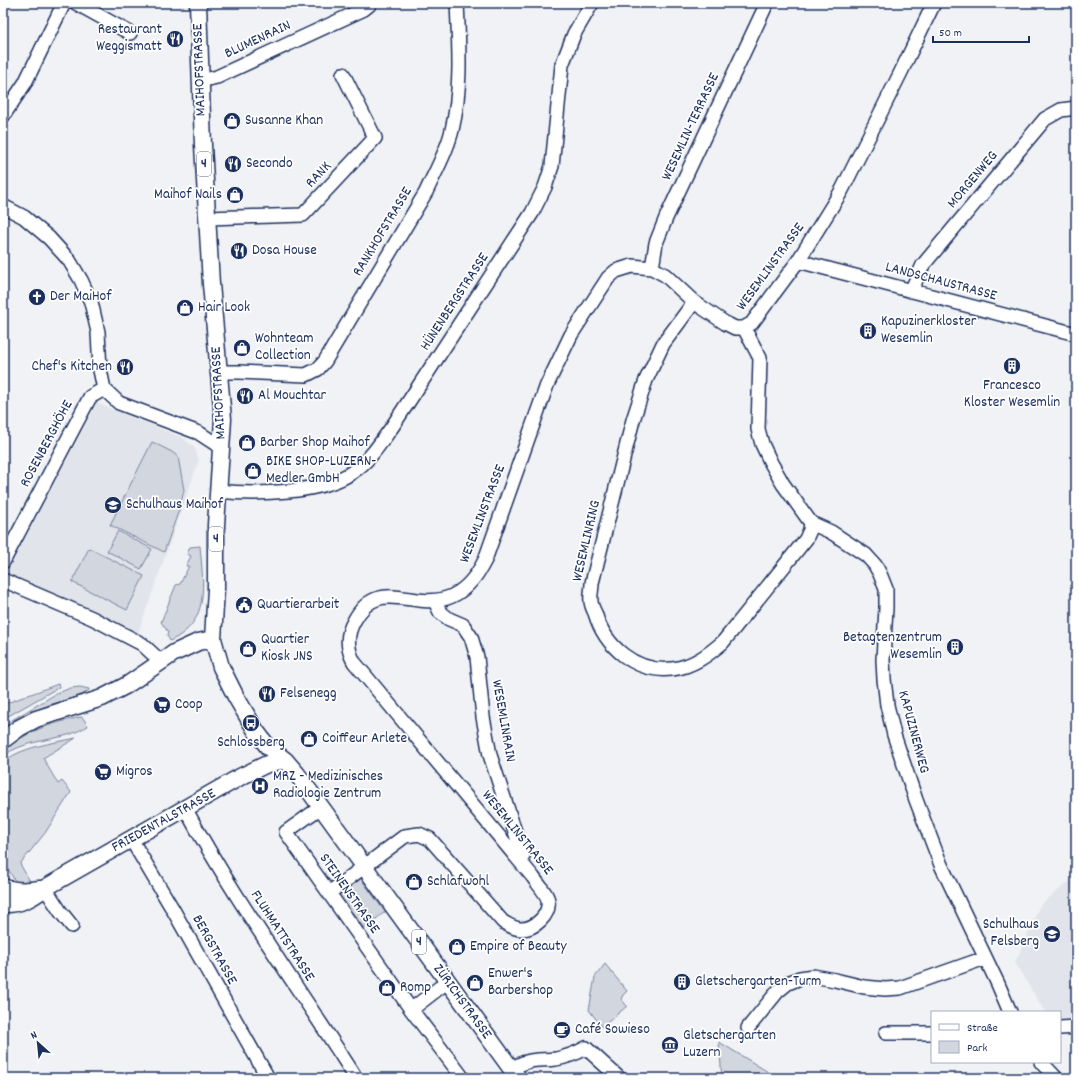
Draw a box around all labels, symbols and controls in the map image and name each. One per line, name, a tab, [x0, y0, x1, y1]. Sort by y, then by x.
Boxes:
street label: BLUMENRAIN	[221, 15, 295, 65]
scale bar	[933, 18, 1029, 44]
place label: Restaurant Weggismatt	[96, 19, 162, 58]
street label: MAIHOFSTRASSE	[187, 23, 213, 117]
text: 50 m	[939, 25, 962, 42]
restaurant icon: Restaurant Weggismatt	[165, 29, 185, 49]
street label: WESEMLIN-TERRASSE	[656, 69, 726, 184]
place label: Susanne Khan	[245, 110, 323, 132]
shop icon: Susanne Khan	[222, 111, 242, 131]
street label: MORGENWEG	[942, 146, 1004, 214]
road number: 4	[197, 152, 211, 176]
place label: Secondo	[246, 153, 293, 175]
restaurant icon: Secondo	[223, 154, 243, 174]
street label: RANK	[301, 157, 337, 193]
street label: RANKHOFSTRASSE	[348, 183, 419, 281]
place label: Maihof Nails	[154, 184, 222, 206]
shop icon: Maihof Nails	[225, 185, 245, 205]
street label: WESEMLINSTRASSE	[732, 218, 811, 316]
place label: Dosa House	[252, 240, 317, 262]
restaurant icon: Dosa House	[229, 241, 249, 261]
street label: HÜNENBERGSTRASSE	[415, 248, 495, 355]
street label: LANDSCHAUSTRASSE	[883, 257, 999, 308]
place label: Der MaiHof	[50, 286, 112, 308]
church icon: Der MaiHof	[27, 287, 47, 307]
place label: Hair Look	[198, 297, 250, 319]
shop icon: Hair Look	[175, 298, 195, 318]
place label: Kapuzinerkloster Wesemlin	[881, 311, 977, 350]
building icon: Kapuzinerkloster Wesemlin	[858, 321, 878, 341]
place label: Wohnteam Collection	[255, 328, 314, 367]
shop icon: Wohnteam Collection	[232, 338, 252, 358]
street label: MAIHOFSTRASSE	[206, 346, 232, 440]
place label: Chef's Kitchen	[31, 356, 112, 378]
building icon: Francesco Kloster Wesemlin	[1002, 356, 1022, 376]
restaurant icon: Chef's Kitchen	[115, 357, 135, 377]
place label: Francesco Kloster Wesemlin	[964, 375, 1060, 414]
place label: Al Mouchtar	[258, 385, 327, 407]
restaurant icon: Al Mouchtar	[235, 386, 255, 406]
street label: ROSENBERGHÖHE	[15, 396, 79, 491]
place label: Barber Shop Maihof	[260, 432, 370, 454]
shop icon: Barber Shop Maihof	[237, 433, 257, 453]
place label: BIKE SHOP-LUZERN- Medler GmbH	[266, 451, 376, 490]
shop icon: BIKE SHOP-LUZERN- Medler GmbH	[243, 461, 263, 481]
street label: WESEMLINSTRASSE	[454, 461, 512, 566]
place label: Schulhaus Maihof	[126, 494, 224, 516]
school or university icon: Schulhaus Maihof	[103, 495, 123, 515]
street label: WESEMLINRING	[567, 498, 607, 584]
road number: 4	[209, 527, 223, 551]
place label: Quartierarbeit	[257, 594, 340, 616]
public building icon: Quartierarbeit	[234, 595, 254, 615]
place label: Betagtenzentrum Wesemlin	[843, 627, 942, 666]
place label: Quartier Kiosk JNS	[261, 629, 313, 668]
building icon: Betagtenzentrum Wesemlin	[945, 637, 965, 657]
shop icon: Quartier Kiosk JNS	[238, 639, 258, 659]
street label: WESEMLINRAIN	[485, 678, 521, 764]
place label: Felsenegg	[280, 683, 336, 705]
restaurant icon: Felsenegg	[257, 684, 277, 704]
street label: KAPUZINERWEG	[891, 688, 935, 776]
place label: Coop	[175, 694, 203, 716]
supermarket icon: Coop	[152, 695, 172, 715]
bus stop icon: Schlossberg	[241, 713, 261, 733]
place label: Coiffeur Arlete	[322, 728, 408, 750]
shop icon: Coiffeur Arlete	[299, 729, 319, 749]
place label: Schlossberg	[217, 732, 285, 754]
place label: Migros	[116, 761, 153, 783]
supermarket icon: Migros	[93, 762, 113, 782]
place label: MRZ - Medizinisches Radiologie Zentrum	[273, 766, 383, 805]
hospital icon: MRZ - Medizinisches Radiologie Zentrum	[250, 776, 270, 796]
street label: FRIEDENTALSTRASSE	[108, 783, 220, 859]
street label: WESEMLINSTRASSE	[476, 786, 558, 880]
street label: STEINENSTRASSE	[313, 849, 385, 939]
place label: Schlafwohl	[427, 871, 490, 893]
shop icon: Schlafwohl	[404, 872, 424, 892]
street label: FLUHMATTSTRASSE	[244, 886, 320, 986]
street label: BERGSTRASSE	[186, 911, 242, 989]
place label: Schulhaus Felsberg	[983, 914, 1039, 953]
school or university icon: Schulhaus Felsberg	[1042, 924, 1062, 944]
road number: 4	[412, 930, 426, 954]
place label: Empire of Beauty	[470, 936, 568, 958]
shop icon: Empire of Beauty	[447, 937, 467, 957]
street label: ZÜRICHSTRASSE	[427, 960, 497, 1044]
place label: Enwer's Barbershop	[488, 963, 553, 1002]
place label: Gletschergarten-Turm	[695, 971, 821, 993]
building icon: Gletschergarten-Turm	[672, 972, 692, 992]
shop icon: Enwer's Barbershop	[465, 973, 485, 993]
place label: Romp	[400, 977, 431, 999]
shop icon: Romp	[377, 978, 397, 998]
legend	[931, 1011, 1061, 1063]
place label: Café Sowieso	[575, 1019, 650, 1041]
cafe icon: Café Sowieso	[552, 1020, 572, 1040]
text: Straße	[967, 1020, 998, 1037]
north arrow	[18, 1023, 58, 1063]
place label: Gletschergarten Luzern	[683, 1025, 776, 1064]
text: N	[28, 1027, 41, 1044]
museum icon: Gletschergarten Luzern	[660, 1035, 680, 1055]
text: Park	[967, 1040, 988, 1057]

